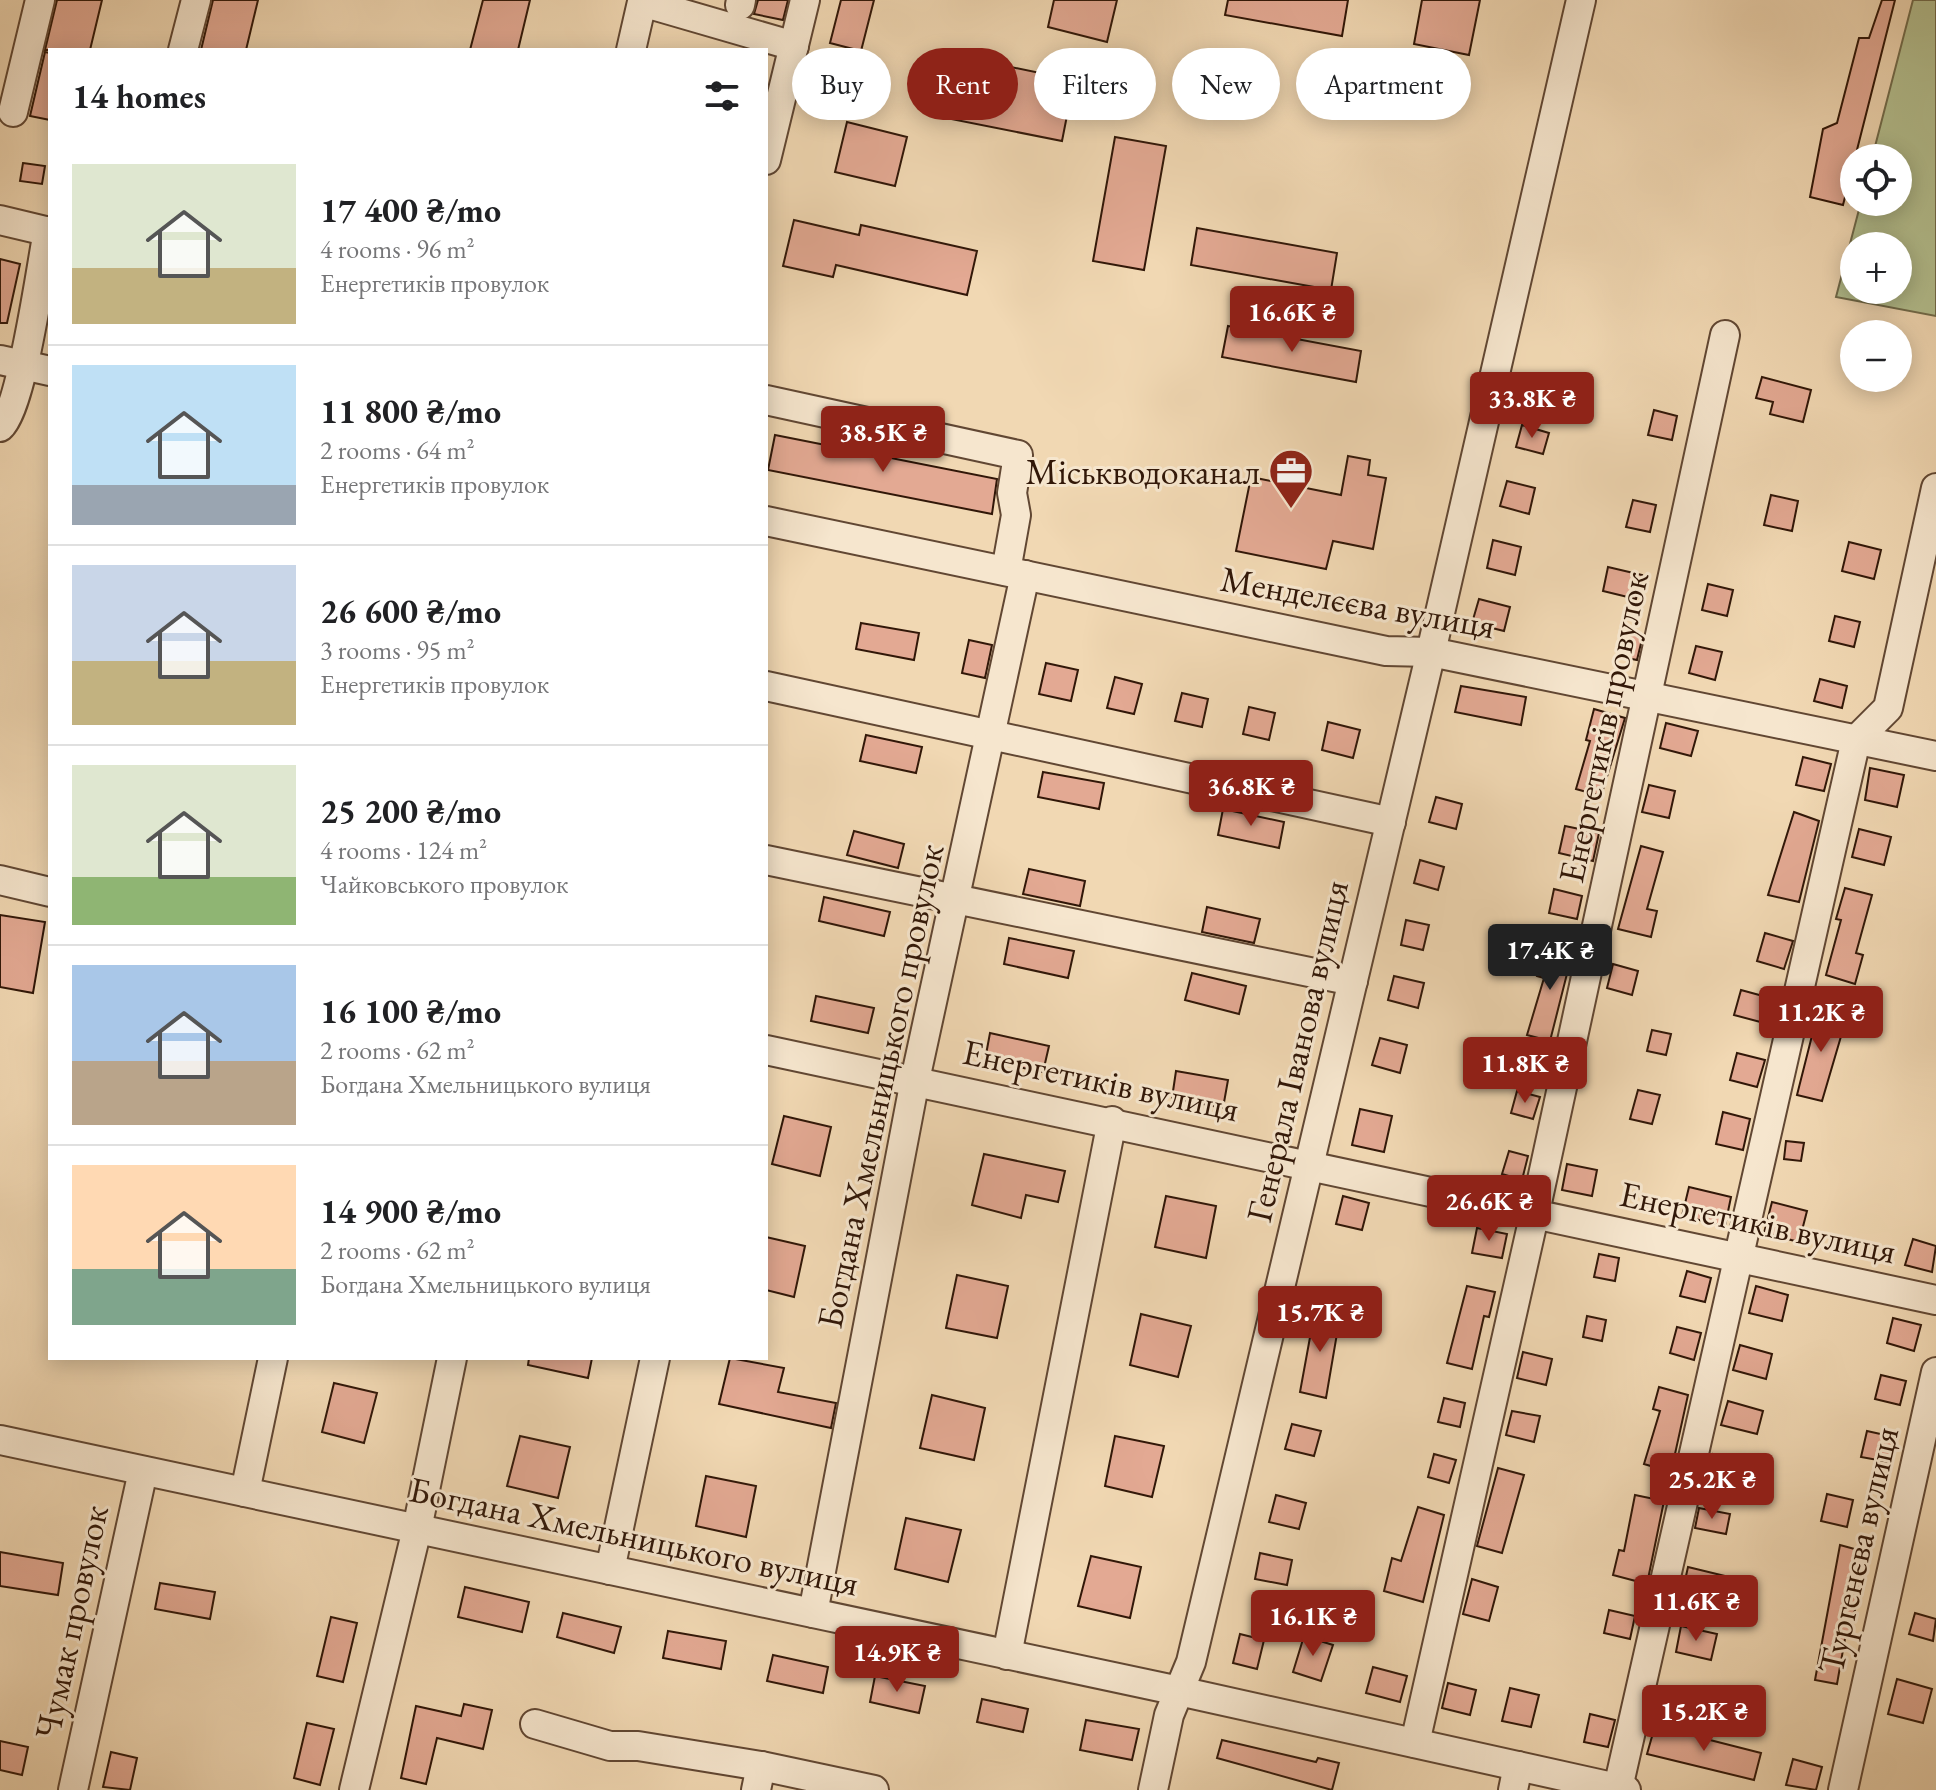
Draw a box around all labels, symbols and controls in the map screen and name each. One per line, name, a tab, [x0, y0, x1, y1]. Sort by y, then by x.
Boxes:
chip: Buy	[792, 48, 891, 120]
chip: Rent	[907, 48, 1018, 120]
chip: Filters	[1034, 48, 1156, 120]
chip: New	[1172, 48, 1280, 120]
chip: Apartment	[1296, 48, 1471, 120]
text: 14 homes	[72, 74, 206, 118]
icon: filters	[700, 74, 744, 118]
map controls	[1840, 144, 1912, 392]
button: locate	[1840, 144, 1912, 216]
text: 17 400 ₴/mo	[320, 188, 501, 232]
icon: home	[136, 196, 232, 292]
text: 4 rooms · 96 m²	[320, 232, 475, 266]
button: +	[1840, 232, 1912, 304]
text: Енергетиків провулок	[320, 266, 549, 300]
pin: 16.6K ₴	[1218, 286, 1366, 354]
text: 16.6K ₴	[1248, 295, 1336, 329]
button: −	[1840, 320, 1912, 392]
pin: 33.8K ₴	[1458, 372, 1606, 440]
text: 33.8K ₴	[1488, 381, 1576, 415]
text: 11 800 ₴/mo	[320, 389, 501, 433]
icon: home	[136, 397, 232, 493]
pin: 38.5K ₴	[809, 406, 957, 474]
text: 38.5K ₴	[839, 415, 927, 449]
text: 2 rooms · 64 m²	[320, 433, 475, 467]
office icon: Міськводоканал	[1267, 447, 1315, 510]
place label: Міськводоканал	[1026, 448, 1260, 495]
text: Енергетиків провулок	[320, 467, 549, 501]
street label: Менделєєва вулиця	[1217, 555, 1499, 649]
street label: Енергетиків провулок	[1547, 567, 1659, 887]
text: 26 600 ₴/mo	[320, 589, 501, 633]
icon: home	[136, 597, 232, 693]
text: 3 rooms · 95 m²	[320, 633, 475, 667]
text: Енергетиків провулок	[320, 667, 549, 701]
pin: 36.8K ₴	[1177, 760, 1325, 828]
text: 36.8K ₴	[1207, 769, 1295, 803]
text: 25 200 ₴/mo	[320, 789, 501, 833]
icon: home	[136, 797, 232, 893]
text: 4 rooms · 124 m²	[320, 833, 487, 867]
street label: Богдана Хмельницького провулок	[806, 839, 954, 1333]
text: Чайковського провулок	[320, 867, 569, 901]
street label: Генерала Іванова вулиця	[1235, 876, 1359, 1226]
pin: 17.4K ₴	[1476, 924, 1624, 992]
text: 17.4K ₴	[1506, 933, 1594, 967]
pin: 11.2K ₴	[1747, 986, 1895, 1054]
text: 16 100 ₴/mo	[320, 989, 501, 1033]
text: 11.2K ₴	[1777, 995, 1865, 1029]
icon: home	[136, 997, 232, 1093]
street label: Енергетиків вулиця	[959, 1028, 1243, 1132]
text: 2 rooms · 62 m²	[320, 1033, 475, 1067]
pin: 11.8K ₴	[1451, 1037, 1599, 1105]
text: 11.8K ₴	[1481, 1046, 1569, 1080]
text: Богдана Хмельницького вулиця	[320, 1067, 651, 1101]
street label: Енергетиків вулиця	[1616, 1170, 1900, 1274]
pin: 26.6K ₴	[1415, 1175, 1563, 1243]
text: 26.6K ₴	[1445, 1184, 1533, 1218]
text: 14 900 ₴/mo	[320, 1189, 501, 1233]
icon: home	[136, 1197, 232, 1293]
text: 2 rooms · 62 m²	[320, 1233, 475, 1267]
text: Богдана Хмельницького вулиця	[320, 1267, 651, 1301]
pin: 15.7K ₴	[1246, 1286, 1394, 1354]
text: 15.7K ₴	[1276, 1295, 1364, 1329]
street label: Тургенєва вулиця	[1807, 1422, 1909, 1678]
pin: 25.2K ₴	[1638, 1453, 1786, 1521]
text: 25.2K ₴	[1668, 1462, 1756, 1496]
street label: Богдана Хмельницького вулиця	[405, 1465, 863, 1607]
street label: Чумак провулок	[23, 1501, 119, 1743]
pin: 11.6K ₴	[1622, 1575, 1770, 1643]
text: 11.6K ₴	[1652, 1584, 1740, 1618]
pin: 16.1K ₴	[1239, 1590, 1387, 1658]
text: 16.1K ₴	[1269, 1599, 1357, 1633]
pin: 14.9K ₴	[823, 1626, 971, 1694]
text: 14.9K ₴	[853, 1635, 941, 1669]
pin: 15.2K ₴	[1630, 1685, 1778, 1753]
text: 15.2K ₴	[1660, 1694, 1748, 1728]

